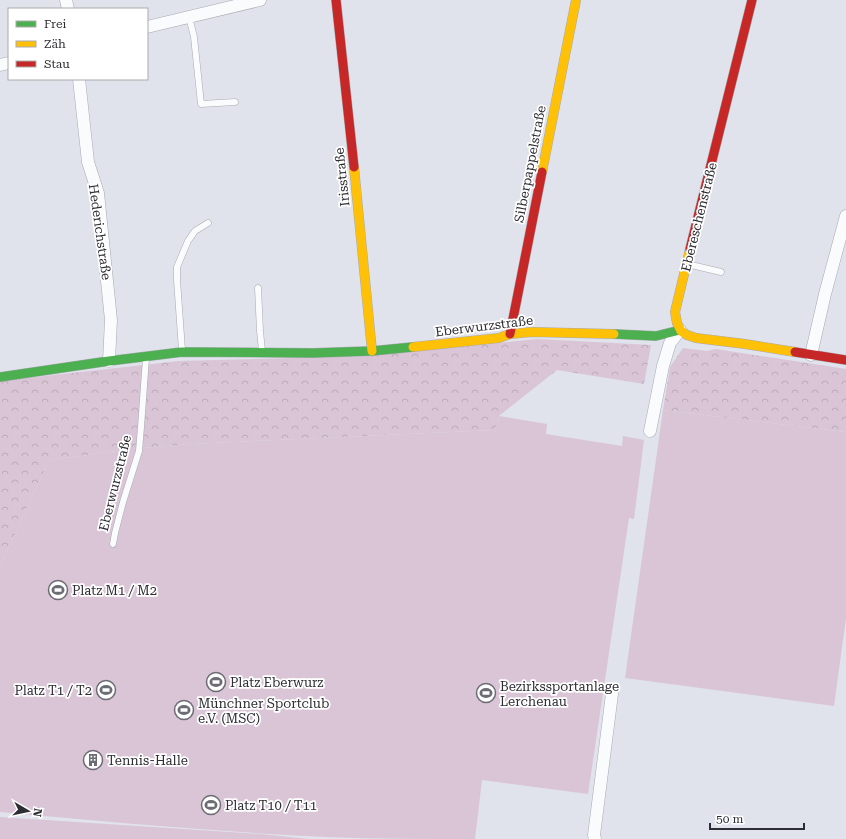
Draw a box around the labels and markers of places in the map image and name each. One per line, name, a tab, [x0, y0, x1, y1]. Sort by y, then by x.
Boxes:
sports icon: Platz M1 / M2	[47, 579, 69, 601]
place label: Platz M1 / M2	[72, 583, 157, 598]
sports icon: Platz Eberwurz	[205, 671, 227, 693]
place label: Platz Eberwurz	[230, 675, 323, 690]
sports icon: Platz T1 / T2	[95, 679, 117, 701]
place label: Bezirkssportanlage Lerchenau	[500, 679, 619, 709]
sports icon: Bezirkssportanlage Lerchenau	[475, 682, 497, 704]
place label: Platz T1 / T2	[14, 683, 92, 698]
place label: Münchner Sportclub e.V. (MSC)	[198, 696, 329, 726]
sports icon: Münchner Sportclub e.V. (MSC)	[173, 699, 195, 721]
building icon: Tennis-Halle	[82, 749, 104, 771]
place label: Tennis-Halle	[107, 753, 188, 768]
sports icon: Platz T10 / T11	[200, 794, 222, 816]
place label: Platz T10 / T11	[225, 798, 317, 813]

